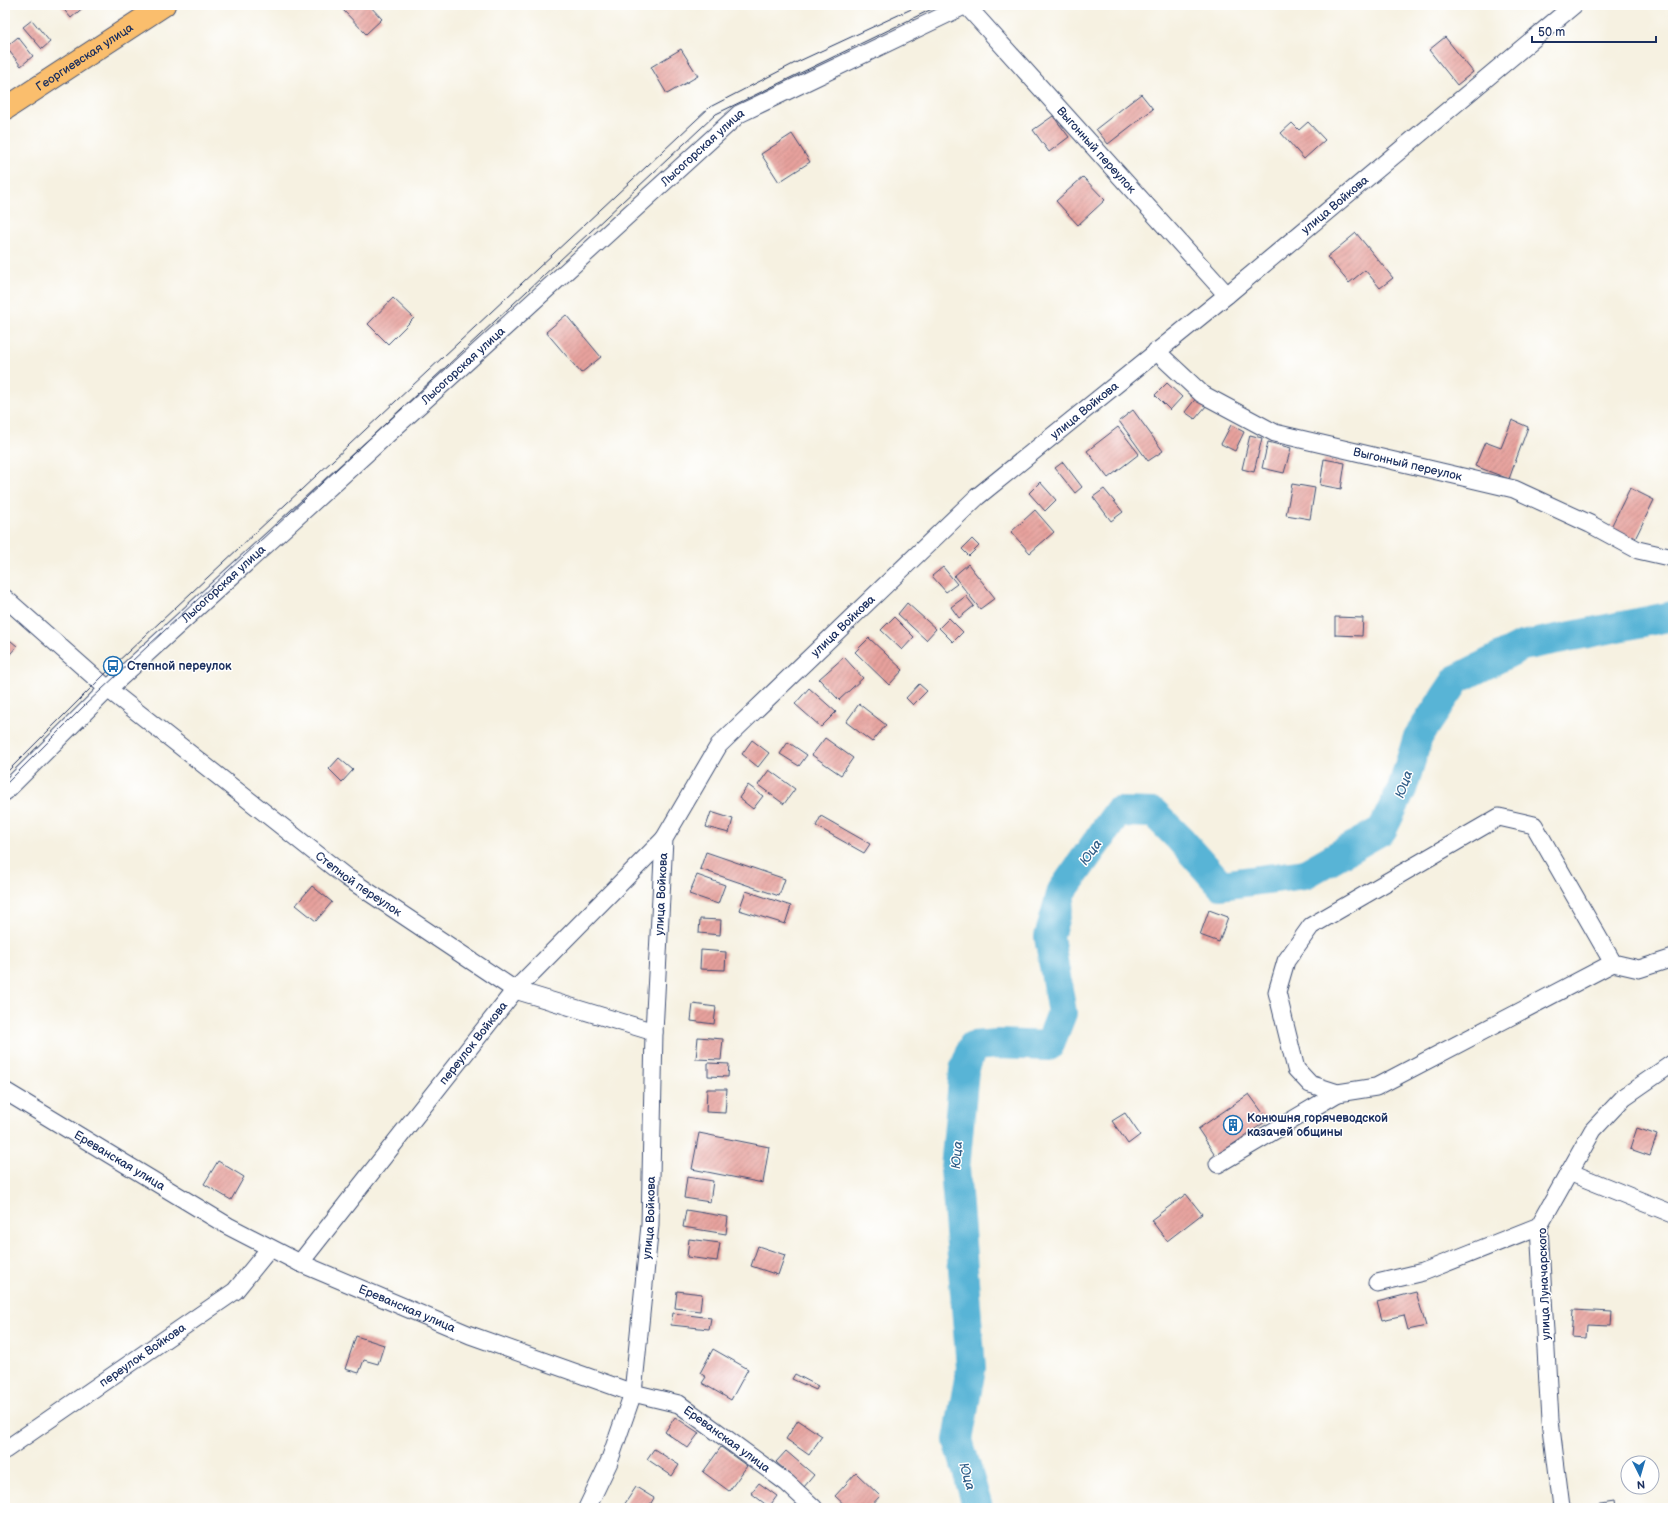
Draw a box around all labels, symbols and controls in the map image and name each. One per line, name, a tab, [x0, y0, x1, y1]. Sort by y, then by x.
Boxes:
scale bar	[1532, 18, 1656, 44]
street label: Георгиевская улица	[33, 20, 136, 95]
text: 50 m	[1538, 25, 1565, 40]
street label: Выгонный переулок	[1053, 104, 1139, 197]
street label: Лысогорская улица	[657, 106, 747, 190]
street label: улица Войкова	[1299, 173, 1372, 238]
street label: Лысогорская улица	[418, 324, 508, 409]
street label: улица Войкова	[1048, 379, 1122, 443]
street label: Выгонный переулок	[1352, 445, 1464, 485]
street label: Лысогорская улица	[178, 542, 269, 627]
street label: улица Войкова	[808, 592, 878, 660]
bus stop icon: Степной переулок	[102, 655, 124, 677]
place label: Степной переулок	[127, 659, 232, 674]
water label: Юца	[1392, 768, 1416, 800]
water label: Юца	[1076, 836, 1106, 869]
street label: Степной переулок	[312, 849, 405, 920]
street label: улица Войкова	[652, 852, 671, 936]
street label: переулок Войкова	[436, 999, 511, 1088]
place label: Конюшня горячеводской казачей общины	[1247, 1111, 1388, 1140]
building icon: Конюшня горячеводской казачей общины	[1222, 1114, 1244, 1136]
street label: Ереванская улица	[71, 1128, 168, 1194]
water label: Юца	[948, 1140, 966, 1170]
street label: улица Войкова	[640, 1176, 659, 1260]
street label: улица Луначарского	[1535, 1227, 1554, 1340]
street label: Ереванская улица	[356, 1282, 458, 1336]
street label: переулок Войкова	[96, 1320, 189, 1391]
street label: Ереванская улица	[680, 1403, 773, 1476]
north arrow	[1620, 1455, 1660, 1495]
water label: Юца	[955, 1461, 979, 1492]
text: N	[1636, 1478, 1646, 1491]

